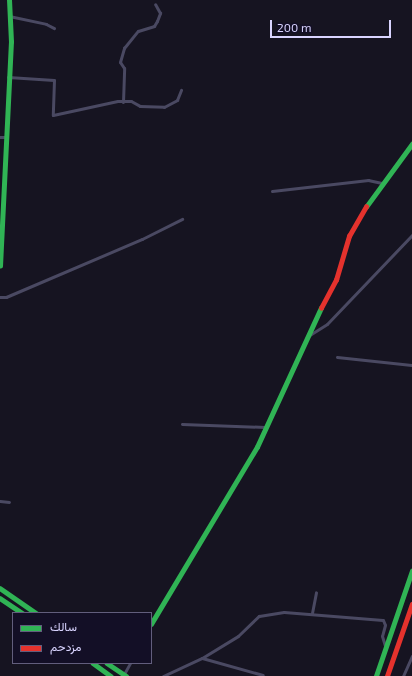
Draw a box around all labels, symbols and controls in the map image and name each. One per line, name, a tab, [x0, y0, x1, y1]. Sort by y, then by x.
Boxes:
scale bar	[272, 12, 393, 38]
text: 200 m	[277, 20, 311, 34]
legend	[12, 612, 152, 664]
text: سالك	[50, 619, 77, 633]
text: مزدحم	[50, 639, 81, 653]

